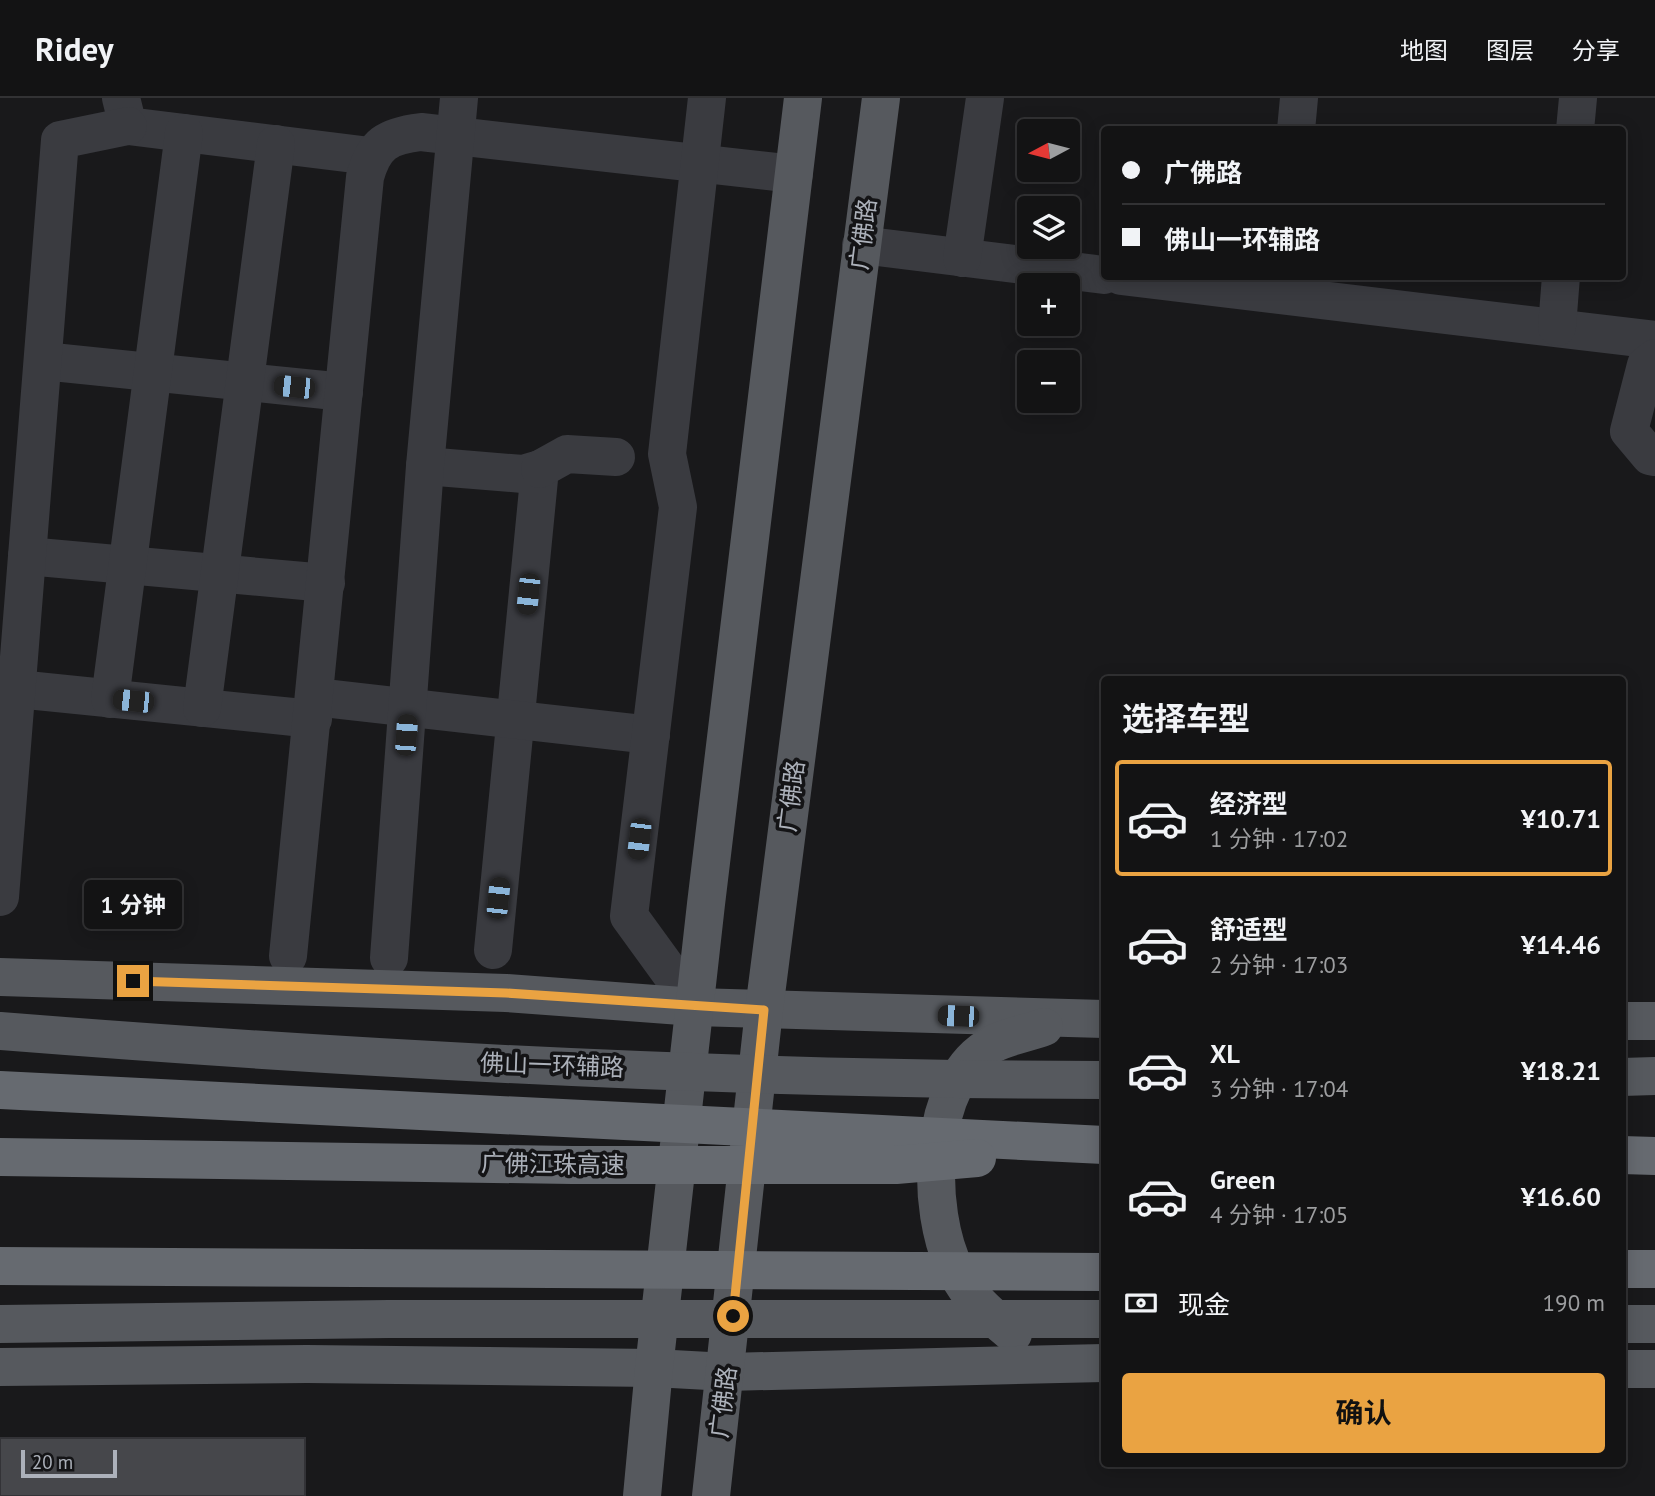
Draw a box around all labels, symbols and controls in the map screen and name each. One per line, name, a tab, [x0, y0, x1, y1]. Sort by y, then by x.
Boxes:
text: Ridey	[35, 27, 114, 70]
text: 地图	[1400, 35, 1448, 66]
text: 图层	[1486, 35, 1534, 66]
text: 分享	[1572, 35, 1620, 66]
north arrow	[1017, 119, 1080, 182]
map controls	[1017, 119, 1080, 413]
text: 广佛路	[1164, 156, 1242, 189]
street label: 广佛路	[843, 196, 883, 272]
button: layers	[1017, 196, 1080, 259]
text: 佛山一环辅路	[1164, 223, 1320, 256]
button: +	[1017, 273, 1080, 336]
button: −	[1017, 350, 1080, 413]
car	[273, 374, 316, 400]
car	[516, 572, 541, 616]
car	[112, 688, 155, 714]
text: 选择车型	[1122, 697, 1250, 739]
car	[395, 713, 418, 757]
street label: 广佛路	[771, 758, 811, 834]
icon: car	[1126, 787, 1189, 850]
text: 经济型	[1210, 787, 1288, 820]
text: ¥10.71	[1521, 802, 1601, 835]
car	[627, 817, 652, 861]
text: 1 分钟 · 17:02	[1210, 824, 1348, 853]
car	[486, 876, 511, 920]
callout: 1 分钟	[84, 880, 182, 928]
text: 1 分钟	[101, 890, 165, 919]
icon: car	[1126, 913, 1189, 976]
text: 舒适型	[1210, 913, 1288, 946]
text: ¥14.46	[1521, 928, 1601, 961]
text: 2 分钟 · 17:03	[1210, 950, 1348, 979]
route end	[117, 965, 149, 997]
car	[937, 1005, 980, 1027]
text: XL	[1210, 1037, 1240, 1070]
icon: car	[1126, 1039, 1189, 1102]
street label: 佛山一环辅路	[480, 1047, 624, 1083]
text: ¥18.21	[1521, 1054, 1601, 1087]
text: 3 分钟 · 17:04	[1210, 1074, 1348, 1103]
street label: 广佛江珠高速	[481, 1147, 625, 1181]
text: Green	[1210, 1163, 1275, 1196]
icon: car	[1126, 1165, 1189, 1228]
text: ¥16.60	[1521, 1180, 1601, 1213]
text: 4 分钟 · 17:05	[1210, 1200, 1348, 1229]
icon: cash	[1122, 1284, 1160, 1322]
text: 现金	[1178, 1288, 1230, 1321]
text: 190 m	[1543, 1288, 1605, 1317]
route start	[717, 1300, 749, 1332]
street label: 广佛路	[703, 1364, 743, 1440]
button: 确认	[1122, 1373, 1605, 1453]
scale bar	[21, 1447, 117, 1479]
text: 20 m	[32, 1450, 73, 1474]

